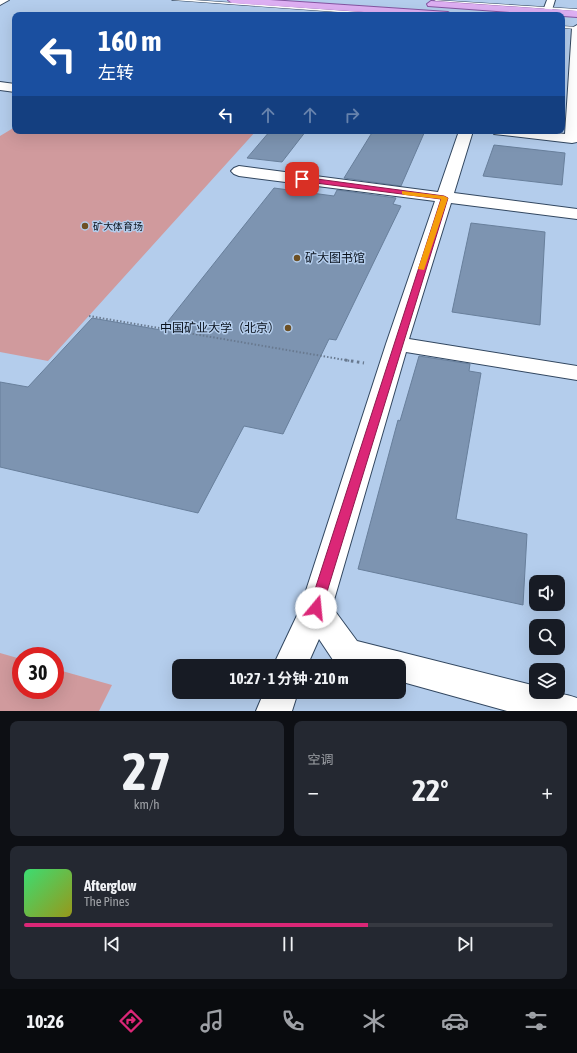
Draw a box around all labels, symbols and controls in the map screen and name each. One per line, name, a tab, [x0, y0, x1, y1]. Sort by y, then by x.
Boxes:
text: 160 m	[98, 25, 161, 57]
icon: left	[32, 28, 84, 80]
text: 左转	[98, 62, 134, 83]
icon: left	[215, 104, 237, 126]
icon: ahead	[257, 104, 279, 126]
icon: ahead	[299, 104, 321, 126]
icon: right	[341, 104, 363, 126]
pin	[285, 162, 319, 196]
icon: arrive	[291, 168, 313, 190]
marker: 矿大体育场	[80, 221, 90, 231]
place label: 矿大体育场	[93, 221, 143, 232]
place label: 矿大图书馆	[305, 251, 365, 265]
marker: 矿大图书馆	[292, 253, 302, 263]
place label: 中国矿业大学（北京）	[160, 321, 280, 335]
marker: 中国矿业大学（北京）	[283, 323, 293, 333]
map controls	[529, 575, 565, 699]
button: sound	[529, 575, 565, 611]
position arrow	[295, 587, 337, 629]
button: search	[529, 619, 565, 655]
speed limit sign: 30	[12, 647, 64, 699]
button: layers	[529, 663, 565, 699]
text: 10:27 · 1 分钟 · 210 m	[230, 670, 348, 687]
text: 27	[122, 741, 171, 801]
text: 空调	[308, 752, 334, 767]
text: 22°	[412, 773, 448, 807]
text: −	[308, 778, 319, 804]
text: +	[542, 778, 553, 804]
text: km/h	[134, 797, 160, 812]
text: Afterglow	[84, 877, 137, 894]
text: The Pines	[84, 894, 129, 909]
icon: previous	[101, 933, 123, 955]
icon: pause	[277, 933, 299, 955]
icon: next	[454, 933, 476, 955]
icon: directions	[117, 1007, 145, 1035]
icon: music	[198, 1007, 226, 1035]
icon: phone	[279, 1007, 307, 1035]
icon: climate	[360, 1007, 388, 1035]
icon: car	[441, 1007, 469, 1035]
icon: filters	[522, 1007, 550, 1035]
text: 10:26	[27, 1011, 64, 1032]

